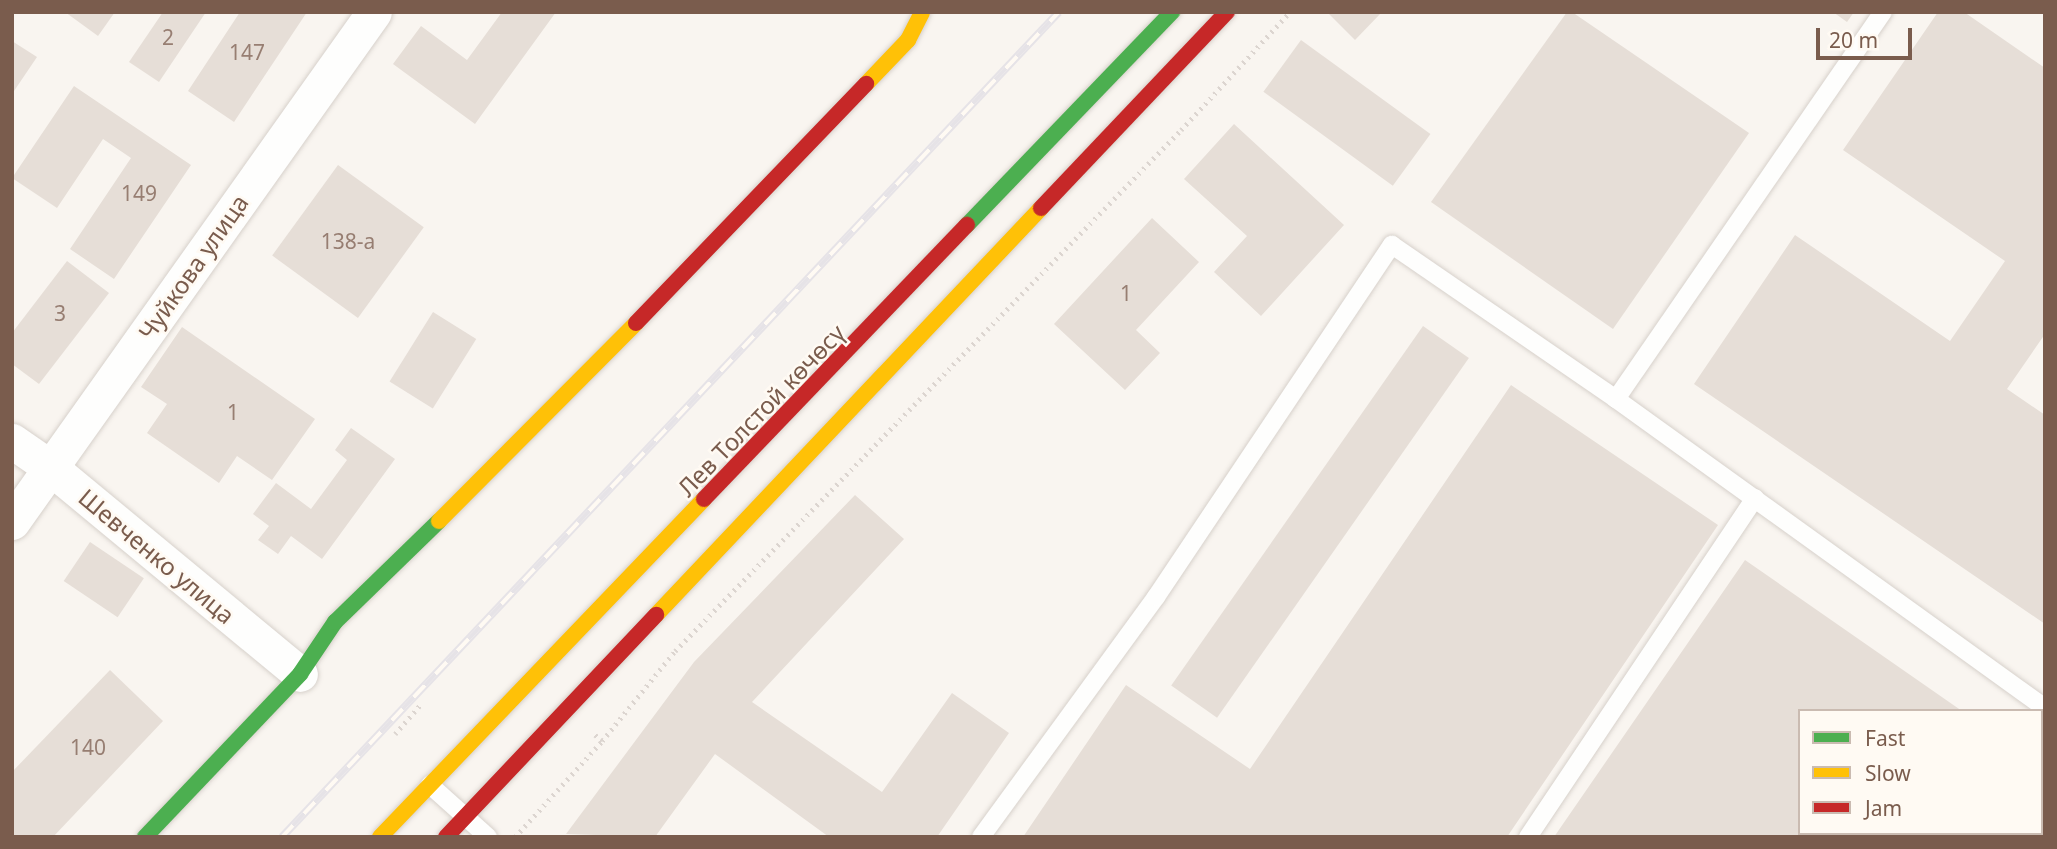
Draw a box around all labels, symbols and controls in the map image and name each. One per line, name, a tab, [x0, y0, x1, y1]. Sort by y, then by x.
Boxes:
scale bar	[1819, 14, 1915, 58]
house number: 2	[162, 24, 174, 50]
text: 20 m	[1829, 26, 1878, 54]
house number: 147	[229, 39, 265, 65]
house number: 149	[121, 180, 157, 206]
street label: Чуйкова улица	[132, 189, 254, 345]
house number: 138-a	[321, 228, 375, 254]
house number: 1	[1120, 280, 1132, 306]
house number: 3	[54, 300, 66, 326]
street label: Лев Толстой көчөсү	[672, 318, 850, 502]
house number: 1	[227, 399, 239, 425]
street label: Шевченко улица	[73, 482, 241, 630]
legend	[1798, 709, 2043, 835]
text: Fast	[1865, 724, 1905, 752]
house number: 140	[70, 734, 106, 760]
text: Slow	[1865, 759, 1911, 787]
text: Jam	[1865, 794, 1902, 822]

